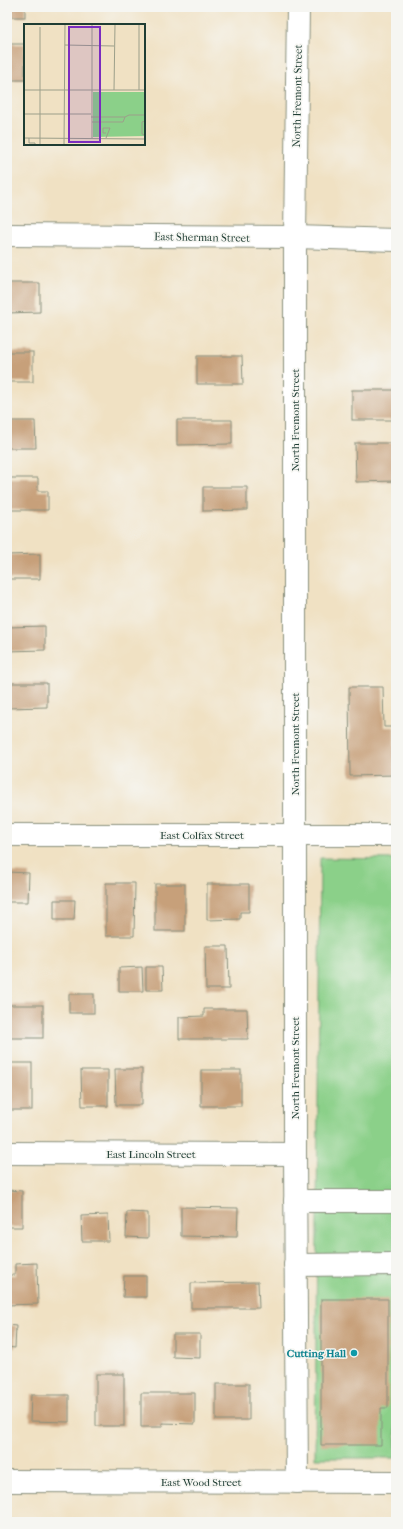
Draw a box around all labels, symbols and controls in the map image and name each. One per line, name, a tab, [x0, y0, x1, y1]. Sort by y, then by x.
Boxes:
inset map	[24, 24, 145, 145]
street label: North Fremont Street	[290, 44, 305, 148]
street label: East Sherman Street	[154, 230, 250, 245]
street label: North Fremont Street	[289, 368, 302, 472]
street label: North Fremont Street	[289, 692, 302, 796]
street label: East Colfax Street	[160, 829, 244, 842]
street label: North Fremont Street	[289, 1016, 302, 1120]
street label: East Lincoln Street	[106, 1148, 196, 1161]
place label: Cutting Hall	[287, 1347, 347, 1360]
marker: Cutting Hall	[349, 1348, 359, 1358]
street label: East Wood Street	[161, 1476, 241, 1489]

